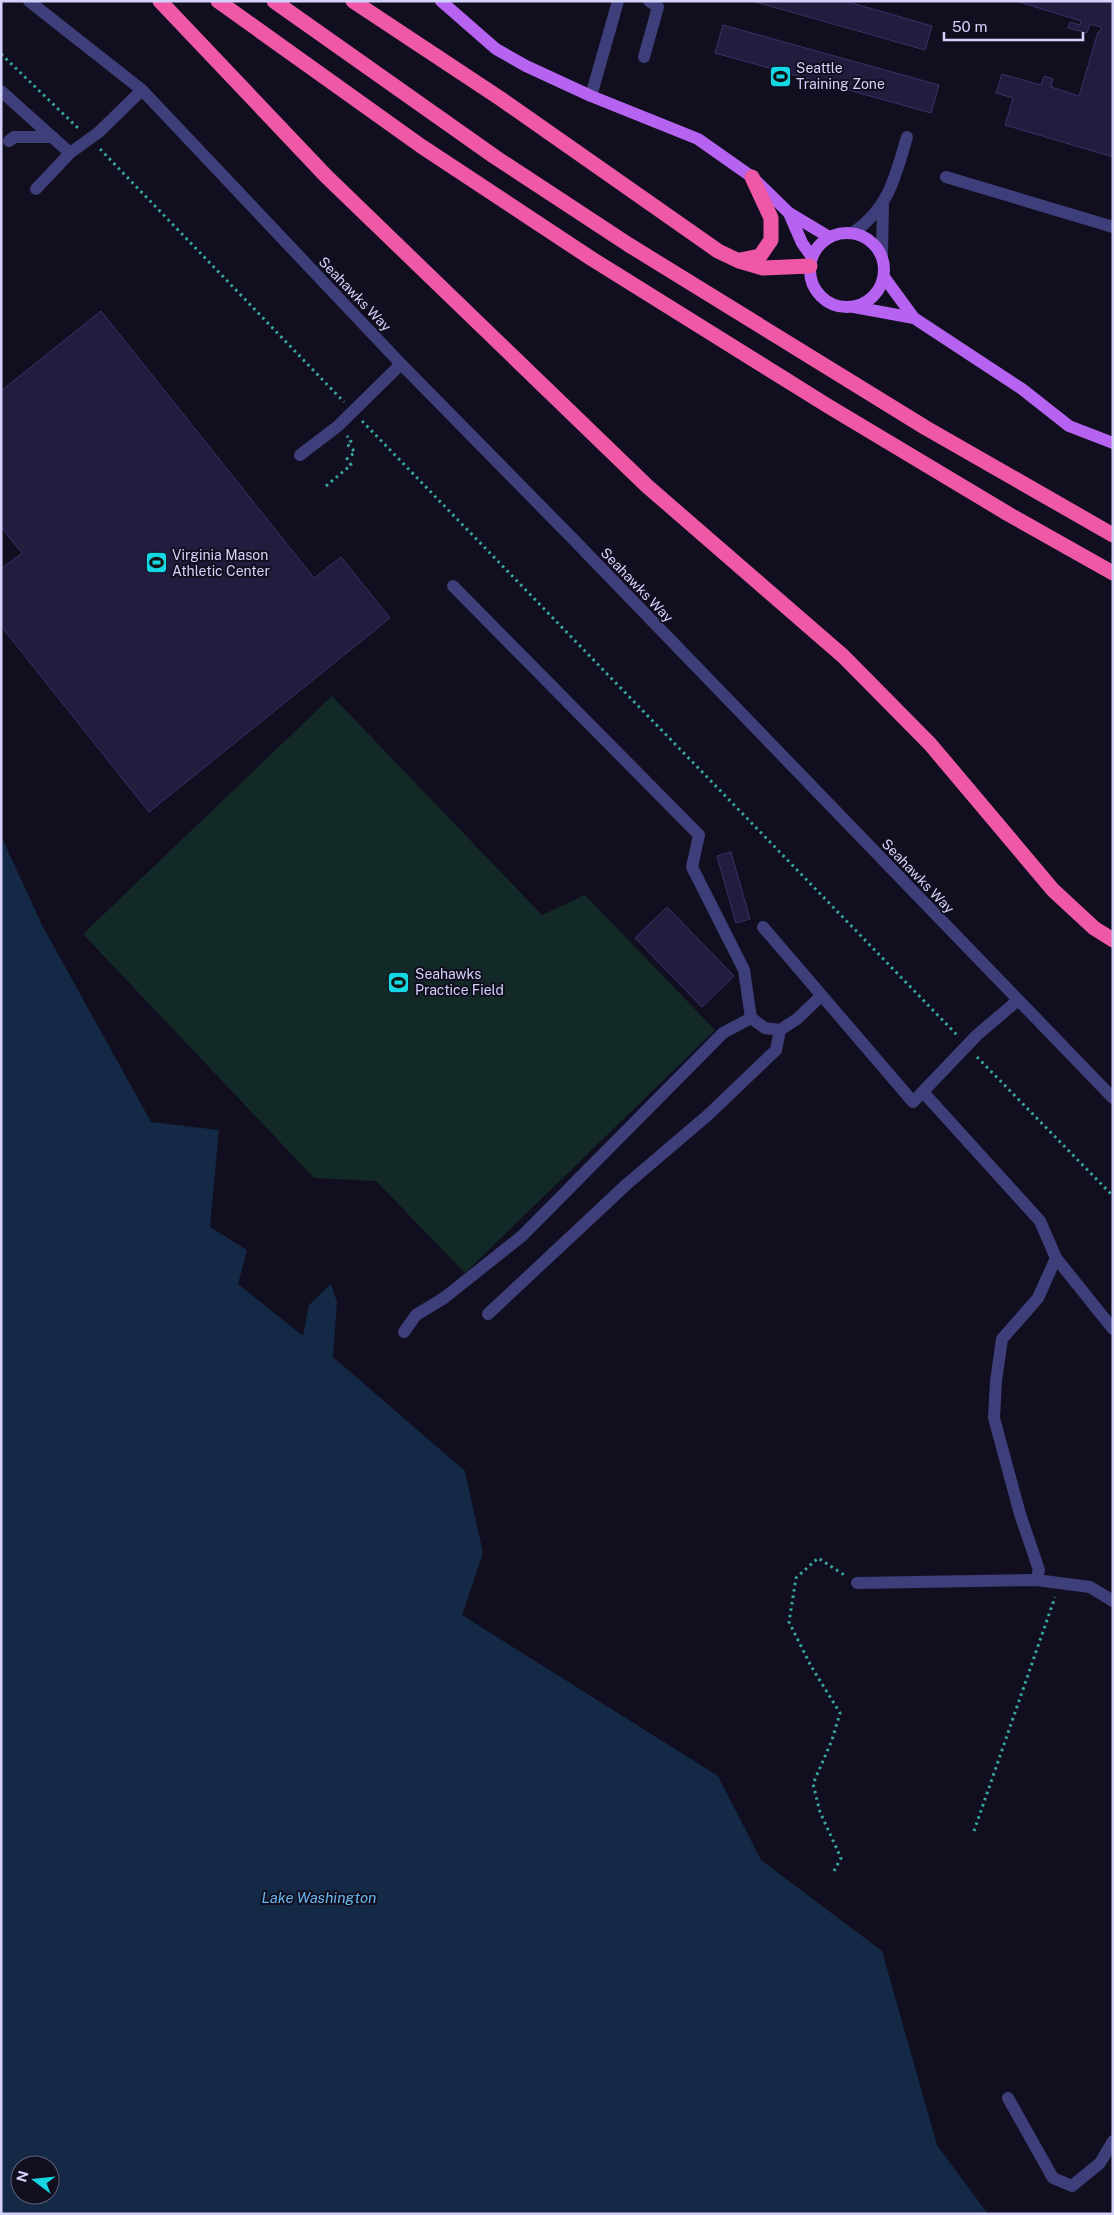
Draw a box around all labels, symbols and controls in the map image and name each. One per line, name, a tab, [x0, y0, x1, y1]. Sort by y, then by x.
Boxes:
scale bar	[944, 10, 1083, 42]
text: 50 m	[952, 18, 987, 35]
place label: Seattle Training Zone	[796, 60, 885, 92]
sports icon: Seattle Training Zone	[768, 64, 792, 88]
street label: Seahawks Way	[316, 254, 395, 335]
street label: Seahawks Way	[598, 545, 677, 626]
place label: Virginia Mason Athletic Center	[172, 547, 270, 579]
sports icon: Virginia Mason Athletic Center	[144, 551, 168, 575]
street label: Seahawks Way	[879, 836, 958, 917]
place label: Seahawks Practice Field	[415, 966, 504, 998]
sports icon: Seahawks Practice Field	[387, 970, 411, 994]
water label: Lake Washington	[262, 1889, 376, 1906]
north arrow	[10, 2155, 60, 2205]
text: N	[13, 2169, 32, 2184]

